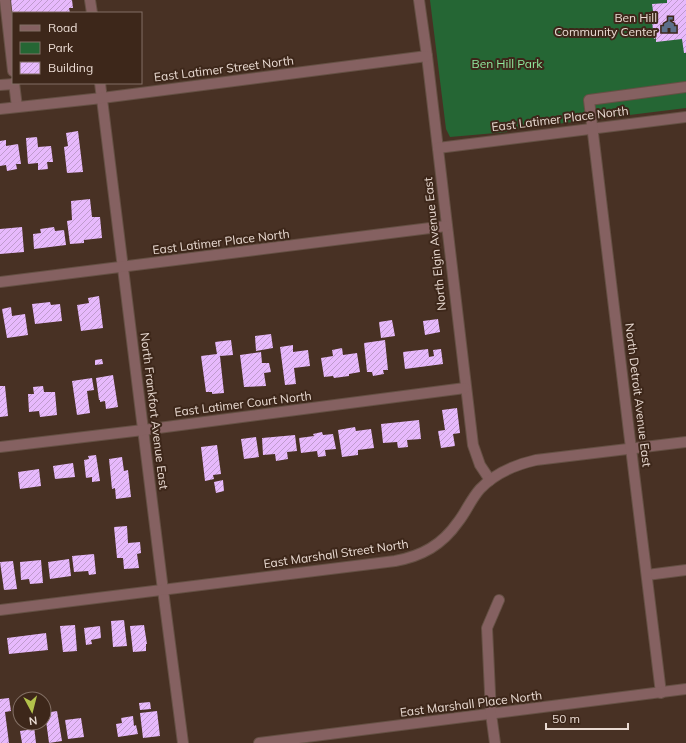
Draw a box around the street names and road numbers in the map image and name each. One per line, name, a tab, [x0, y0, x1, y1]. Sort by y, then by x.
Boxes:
street label: East Latimer Street North	[153, 52, 295, 85]
street label: East Latimer Place North	[491, 103, 629, 134]
street label: North Elgin Avenue East	[420, 177, 449, 312]
street label: East Latimer Place North	[152, 226, 290, 257]
street label: North Detroit Avenue East	[622, 322, 655, 468]
street label: North Frankfort Avenue East	[137, 332, 172, 490]
street label: East Latimer Court North	[174, 388, 312, 419]
street label: East Marshall Street North	[262, 536, 409, 571]
street label: East Marshall Place North	[399, 687, 543, 720]

